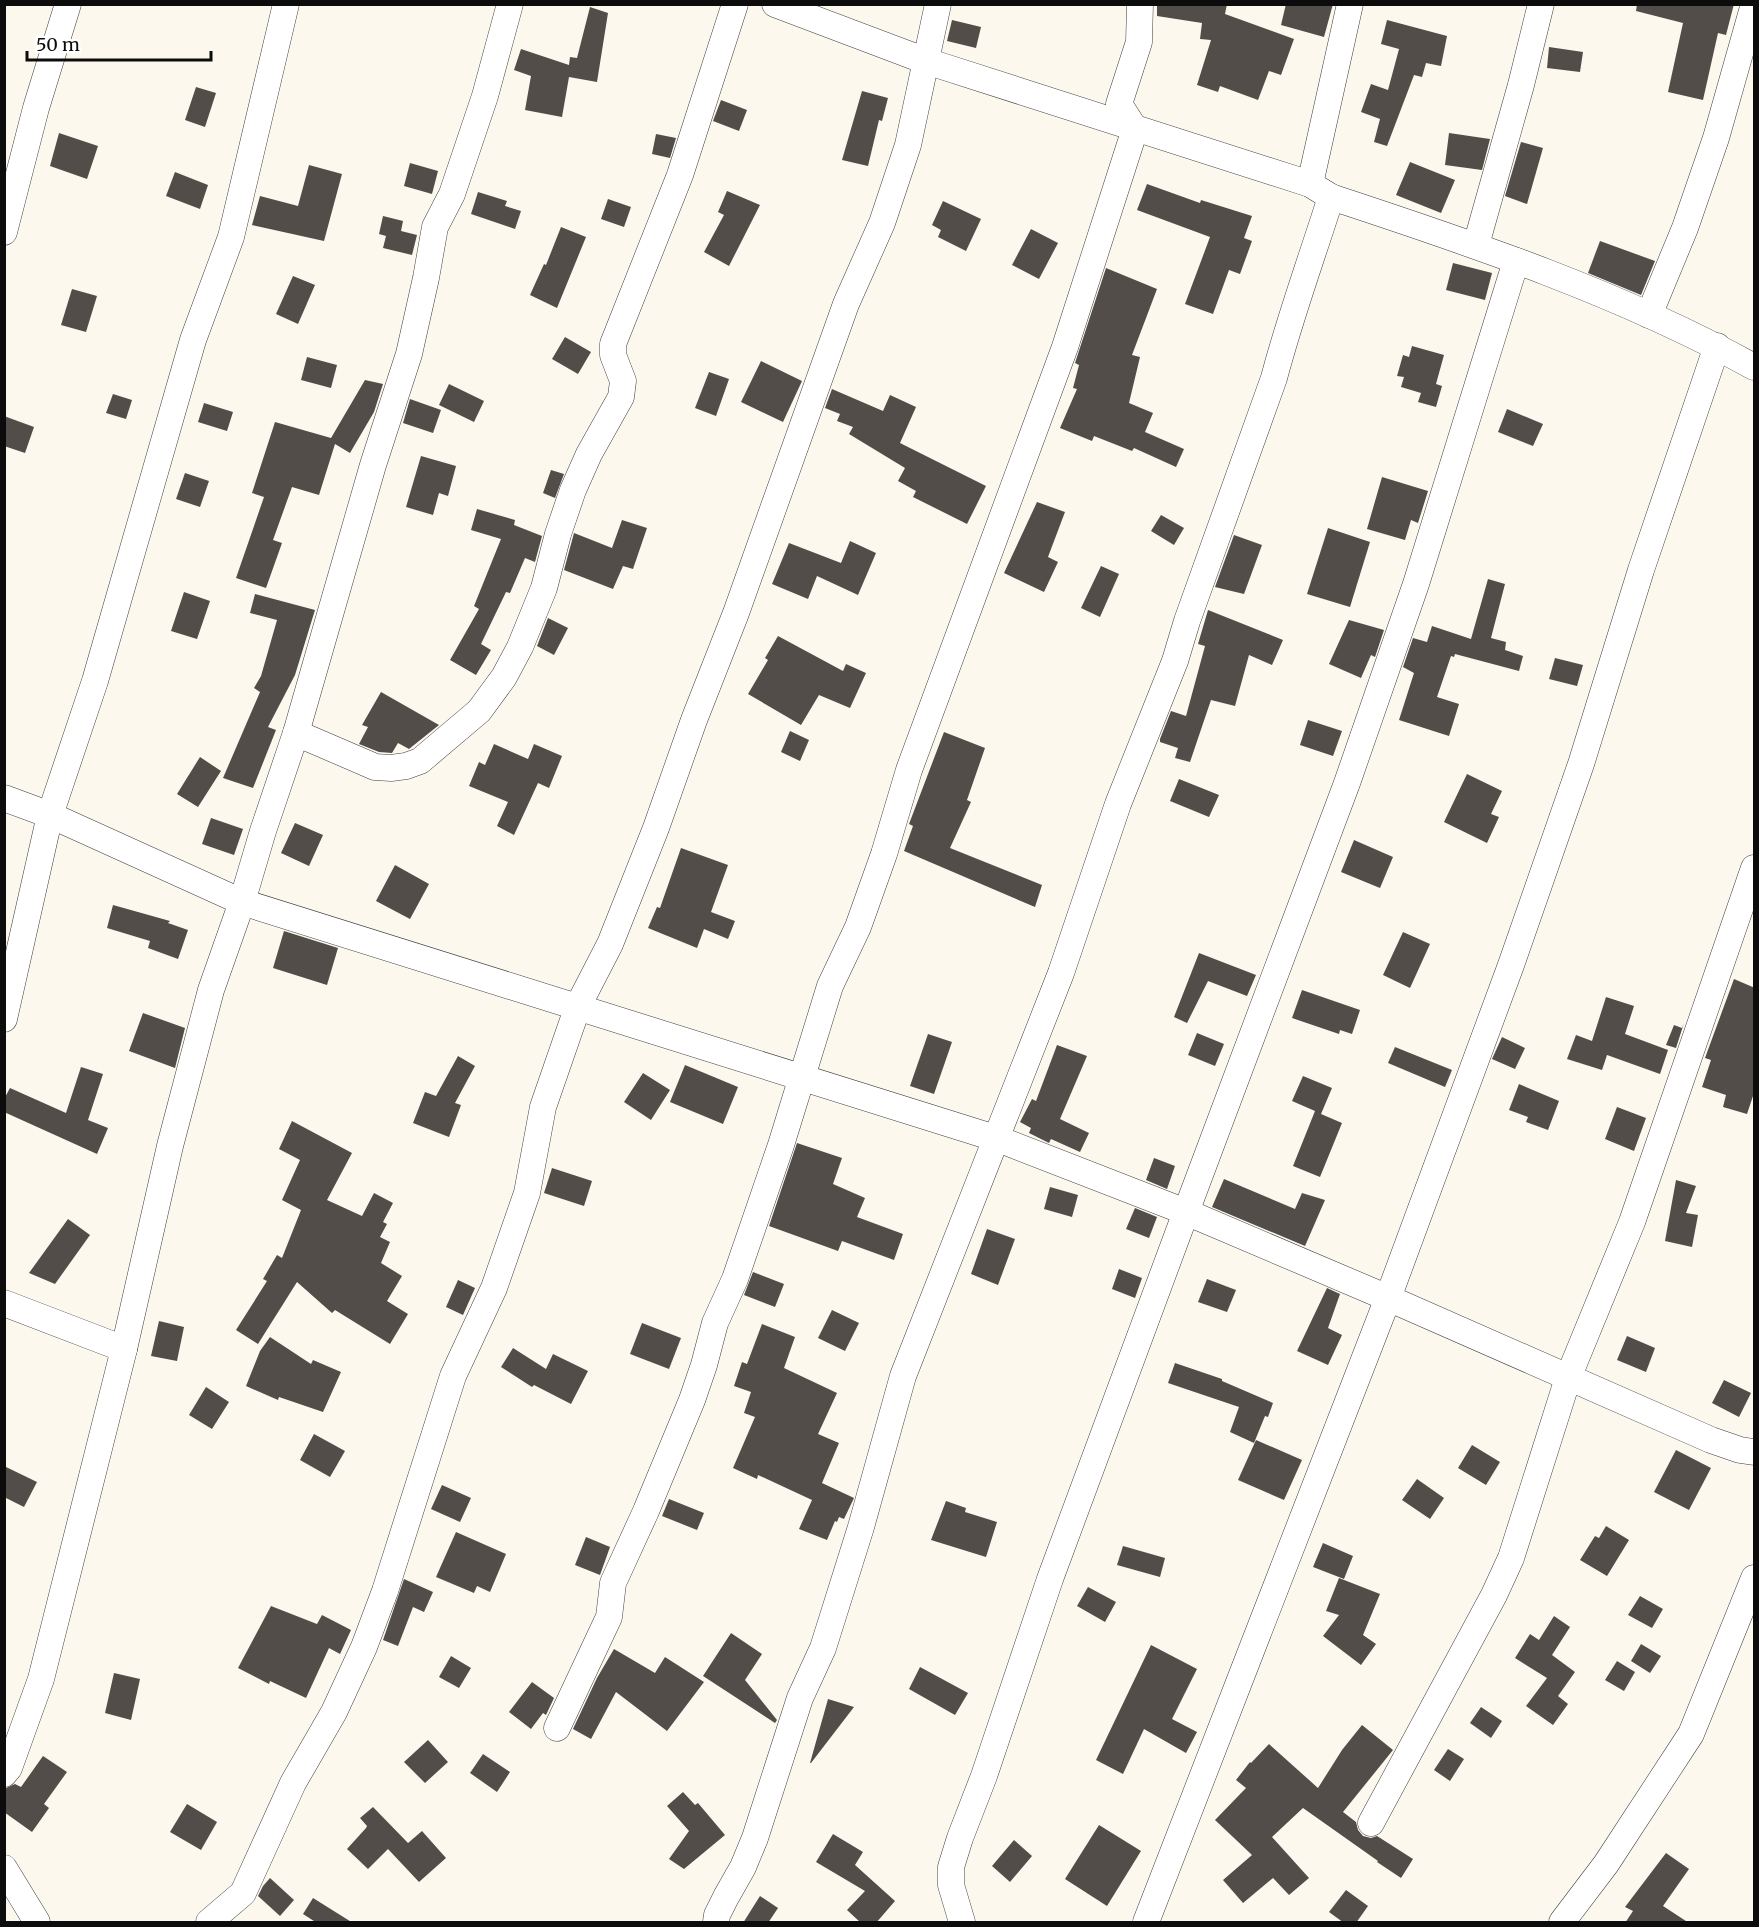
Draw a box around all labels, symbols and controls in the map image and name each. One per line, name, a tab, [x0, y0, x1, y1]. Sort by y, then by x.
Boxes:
scale bar	[27, 24, 212, 62]
text: 50 m	[36, 33, 80, 56]

